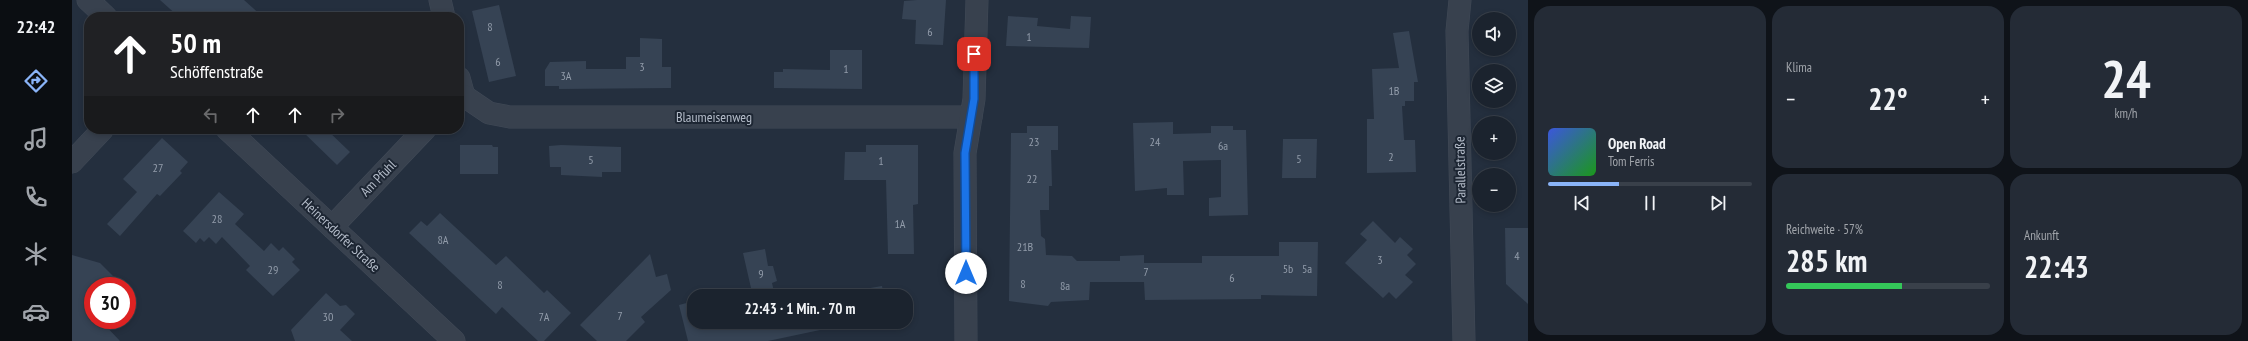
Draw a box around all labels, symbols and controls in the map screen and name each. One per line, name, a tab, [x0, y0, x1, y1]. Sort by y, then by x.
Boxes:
map controls	[1472, 12, 1516, 212]
button: sound	[1472, 12, 1516, 56]
text: 22:42	[17, 15, 55, 38]
house number: 8	[487, 19, 493, 34]
text: 50 m	[170, 24, 221, 61]
house number: 6	[927, 24, 933, 39]
icon: ahead	[104, 28, 156, 80]
house number: 1	[1026, 29, 1032, 44]
pin	[957, 37, 991, 71]
icon: arrive	[963, 43, 985, 65]
text: 24	[2101, 45, 2151, 112]
house number: 6	[495, 54, 501, 69]
house number: 3	[639, 59, 645, 74]
text: Klima	[1786, 59, 1812, 76]
text: Schöffenstraße	[170, 60, 263, 83]
house number: 1	[843, 61, 849, 76]
button: layers	[1472, 64, 1516, 108]
icon: directions	[22, 67, 50, 95]
house number: 3A	[560, 68, 572, 83]
text: 22°	[1868, 79, 1908, 118]
house number: 1B	[1388, 83, 1400, 98]
text: −	[1786, 85, 1795, 113]
text: +	[1981, 85, 1990, 113]
icon: left	[200, 104, 222, 126]
icon: ahead	[242, 104, 264, 126]
icon: ahead	[284, 104, 306, 126]
icon: right	[326, 104, 348, 126]
text: km/h	[2114, 105, 2138, 122]
street label: Blaumeisenweg	[676, 108, 752, 126]
button: +	[1472, 116, 1516, 160]
icon: music	[22, 125, 50, 153]
house number: 23	[1029, 134, 1039, 149]
house number: 24	[1150, 134, 1161, 149]
text: Open Road	[1608, 134, 1666, 153]
street label: Parallelstraße	[1450, 136, 1470, 204]
house number: 6a	[1218, 138, 1228, 153]
house number: 2	[1388, 149, 1394, 164]
house number: 5	[1296, 151, 1302, 166]
house number: 5	[588, 152, 594, 167]
house number: 1	[878, 153, 884, 168]
text: Tom Ferris	[1608, 153, 1654, 170]
street label: Am Pfuhl	[356, 155, 400, 200]
house number: 27	[153, 160, 163, 175]
button: −	[1472, 168, 1516, 212]
house number: 22	[1027, 171, 1037, 186]
icon: phone	[22, 183, 50, 211]
icon: previous	[1571, 192, 1593, 214]
icon: pause	[1639, 192, 1661, 214]
icon: next	[1707, 192, 1729, 214]
street label: Heinersdorfer Straße	[298, 194, 384, 276]
house number: 28	[212, 211, 222, 226]
house number: 1A	[894, 216, 906, 231]
text: Reichweite · 57%	[1786, 221, 1863, 238]
text: Ankunft	[2024, 227, 2059, 244]
house number: 8A	[437, 232, 449, 247]
house number: 21B	[1017, 239, 1034, 254]
icon: climate	[22, 240, 50, 268]
text: 285 km	[1786, 241, 1867, 280]
text: 22:43	[2024, 247, 2089, 286]
house number: 4	[1514, 248, 1520, 263]
position arrow	[945, 252, 987, 294]
house number: 3	[1377, 252, 1383, 267]
house number: 5b	[1283, 261, 1293, 276]
house number: 5a	[1302, 261, 1312, 276]
house number: 29	[268, 262, 278, 277]
house number: 7	[1143, 264, 1149, 279]
house number: 9	[758, 266, 764, 281]
house number: 6	[1229, 270, 1235, 285]
house number: 8	[1020, 276, 1026, 291]
speed limit sign: 30	[84, 277, 136, 329]
house number: 8	[497, 277, 503, 292]
house number: 8a	[1060, 278, 1070, 293]
icon: car	[22, 298, 50, 326]
text: 22:43 · 1 Min. · 70 m	[744, 299, 856, 318]
house number: 7	[617, 308, 623, 323]
house number: 30	[323, 309, 333, 324]
house number: 7A	[539, 309, 550, 324]

